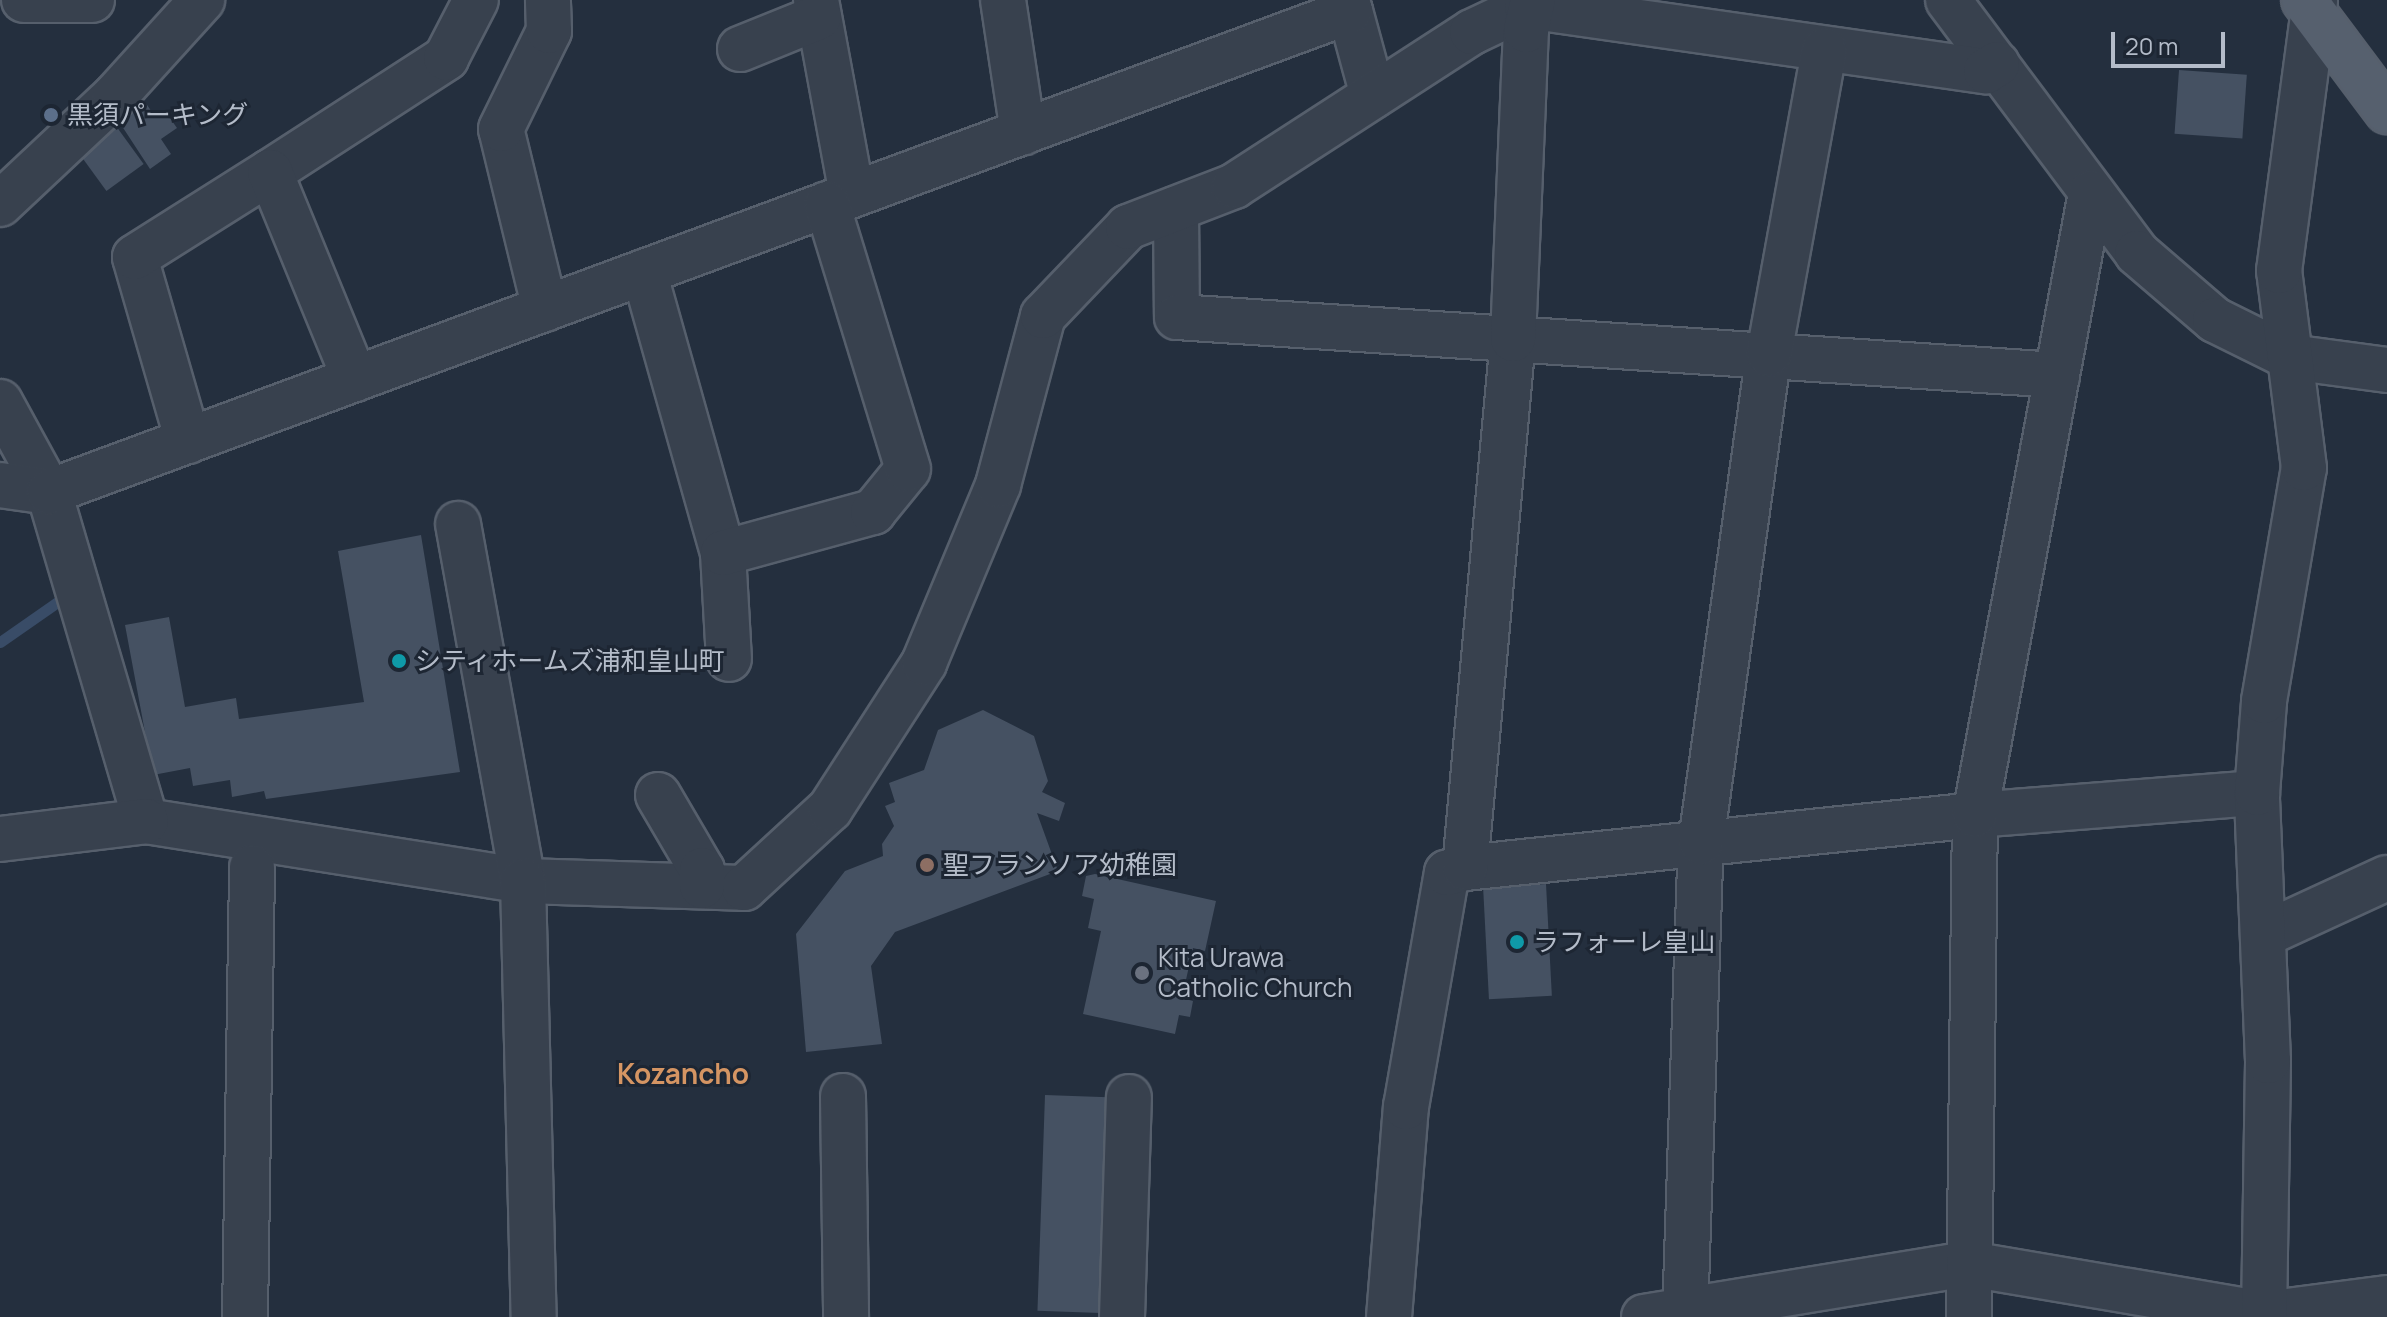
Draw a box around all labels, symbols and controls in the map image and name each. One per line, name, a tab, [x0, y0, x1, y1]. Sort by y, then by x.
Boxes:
scale bar	[2115, 16, 2229, 66]
text: 20 m	[2125, 29, 2178, 62]
place label: 黒須パーキング	[67, 99, 249, 131]
marker: 黒須パーキング	[42, 106, 60, 124]
place label: シティホームズ浦和皇山町	[415, 645, 727, 677]
marker: シティホームズ浦和皇山町	[390, 652, 408, 670]
place label: 聖フランソア幼稚園	[943, 849, 1177, 881]
marker: 聖フランソア幼稚園	[918, 856, 936, 874]
place label: ラフォーレ皇山	[1533, 926, 1715, 958]
marker: ラフォーレ皇山	[1508, 933, 1526, 951]
place label: Kita Urawa Catholic Church	[1158, 942, 1352, 1004]
marker: Kita Urawa Catholic Church	[1133, 964, 1151, 982]
district label: Kozancho	[617, 1056, 749, 1090]

